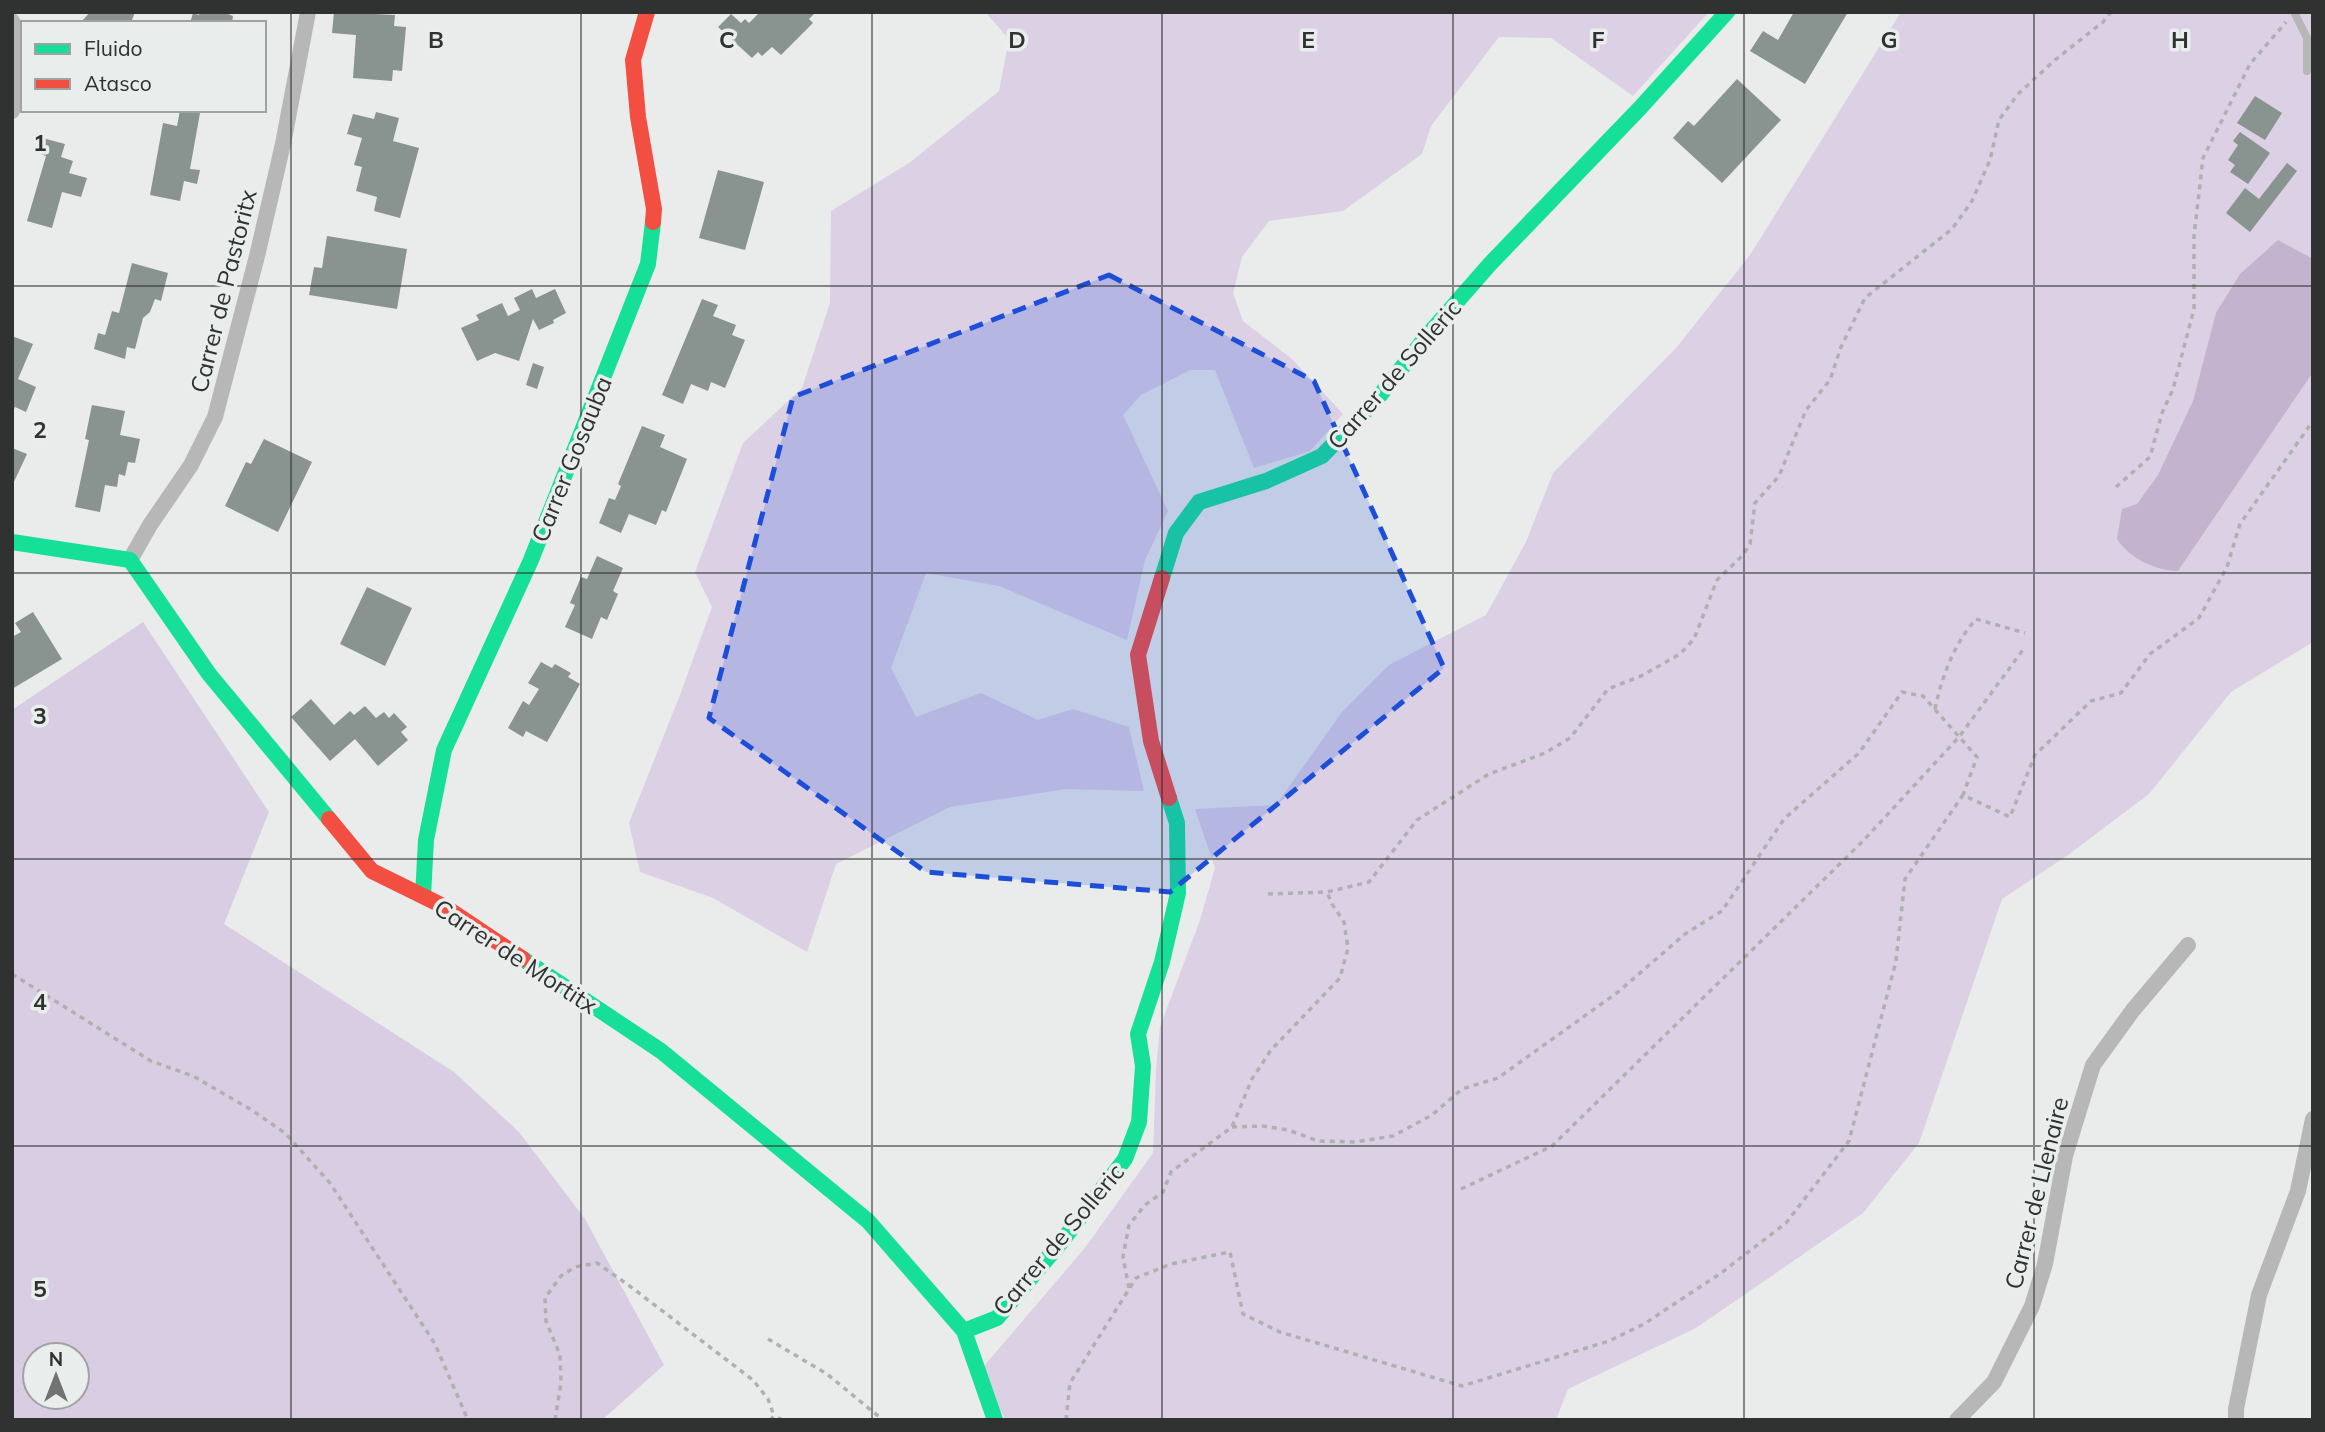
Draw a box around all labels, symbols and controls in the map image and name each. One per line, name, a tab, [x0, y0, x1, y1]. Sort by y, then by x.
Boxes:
legend	[21, 21, 266, 112]
text: B	[428, 25, 444, 54]
text: C	[719, 25, 735, 54]
text: D	[1008, 25, 1026, 54]
text: E	[1301, 25, 1315, 54]
text: F	[1591, 25, 1605, 54]
text: G	[1880, 25, 1898, 54]
text: H	[2171, 25, 2189, 54]
text: Fluido	[84, 35, 143, 61]
text: Atasco	[84, 70, 152, 96]
text: 1	[33, 128, 47, 157]
street label: Carrer de Pastoritx	[183, 186, 263, 396]
street label: Carrer de Solleric	[1321, 293, 1467, 455]
street label: Carrer Gosauba	[524, 372, 618, 546]
text: 2	[33, 415, 47, 444]
text: 3	[33, 701, 47, 730]
street label: Carrer de Mortitx	[429, 892, 603, 1020]
text: 4	[33, 987, 47, 1016]
street label: Carrer de Llenaire	[1998, 1094, 2074, 1292]
street label: Carrer de Solleric	[986, 1157, 1130, 1321]
text: 5	[33, 1274, 47, 1303]
north arrow	[21, 1341, 91, 1411]
text: N	[49, 1347, 63, 1371]

